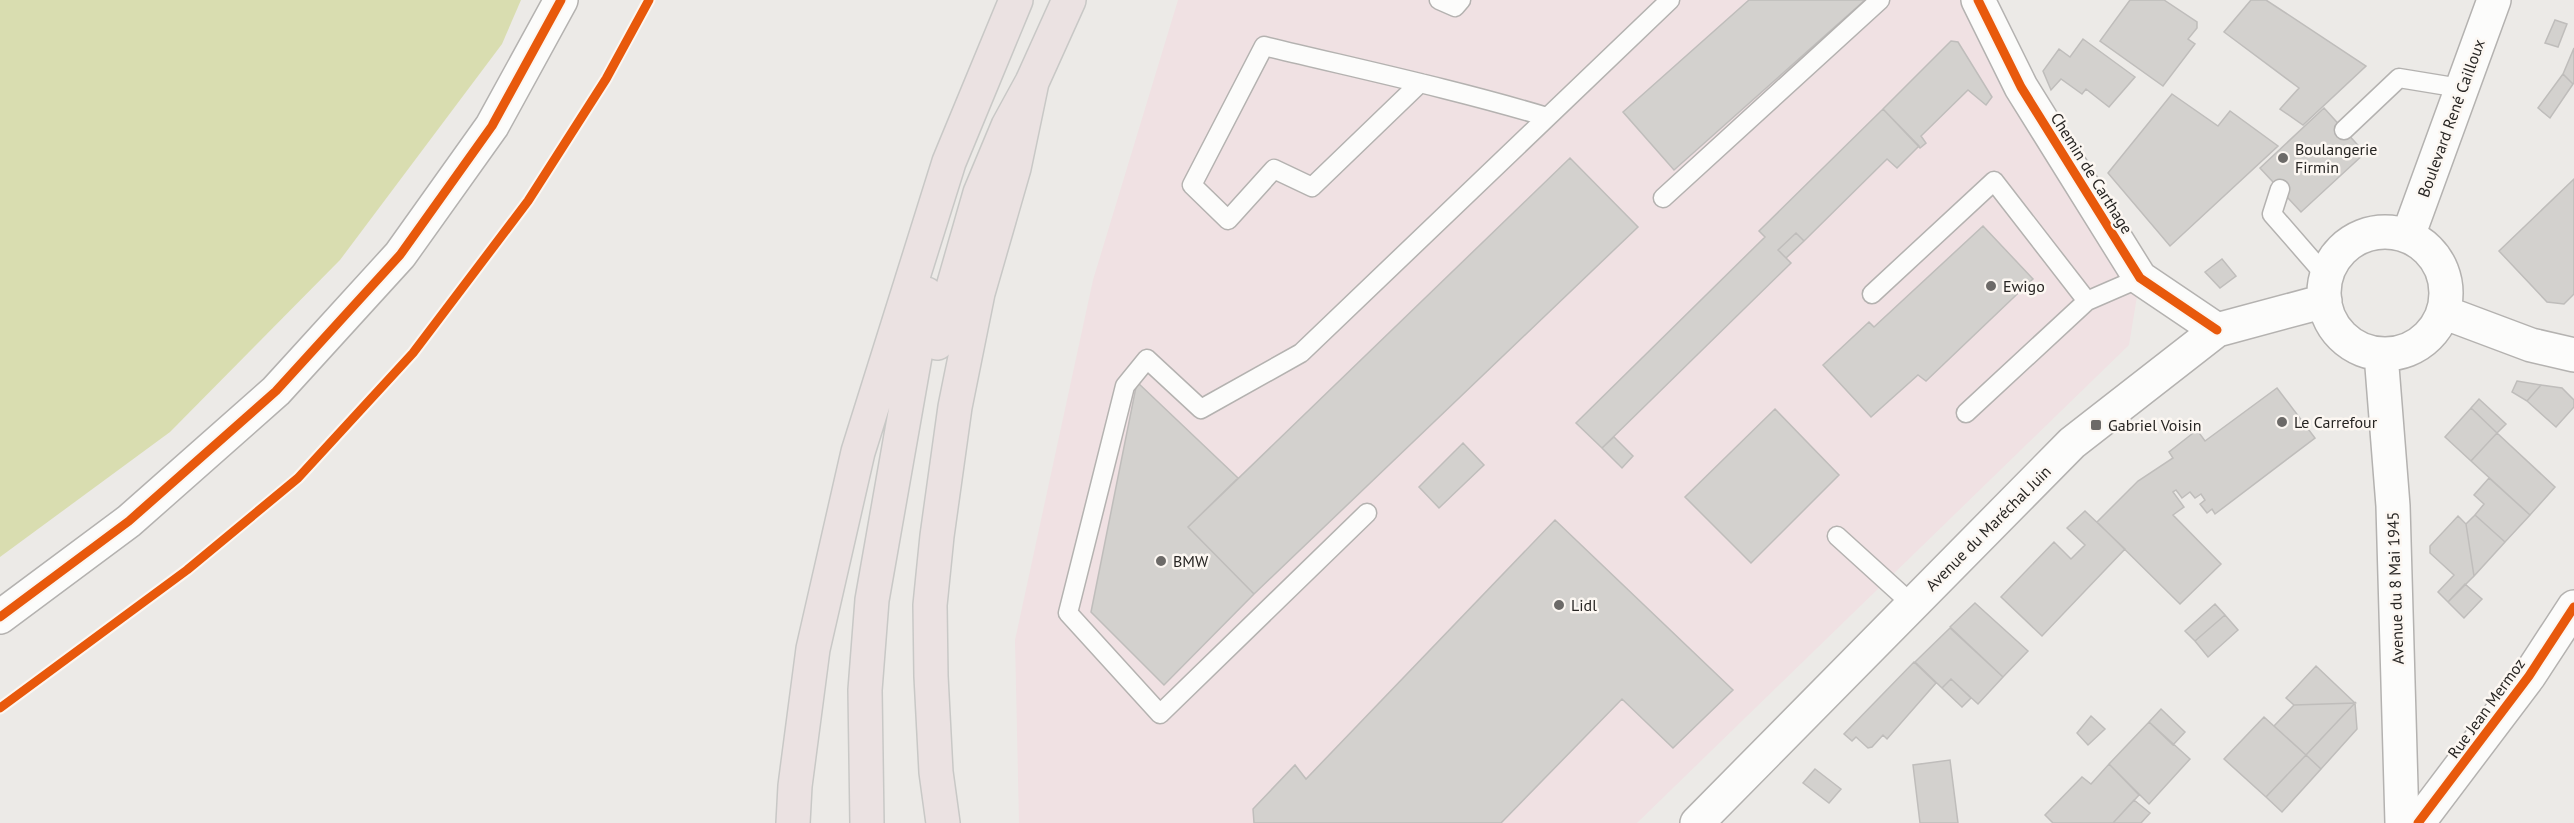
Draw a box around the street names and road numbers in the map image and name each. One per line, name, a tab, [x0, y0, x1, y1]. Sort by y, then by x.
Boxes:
street label: Boulevard René Cailloux	[2413, 36, 2489, 200]
street label: Chemin de Carthage	[2047, 109, 2137, 237]
street label: Avenue du Maréchal Juin	[1921, 461, 2055, 595]
street label: Avenue du 8 Mai 1945	[2382, 511, 2408, 665]
street label: Rue Jean Mermoz	[2443, 654, 2529, 762]

